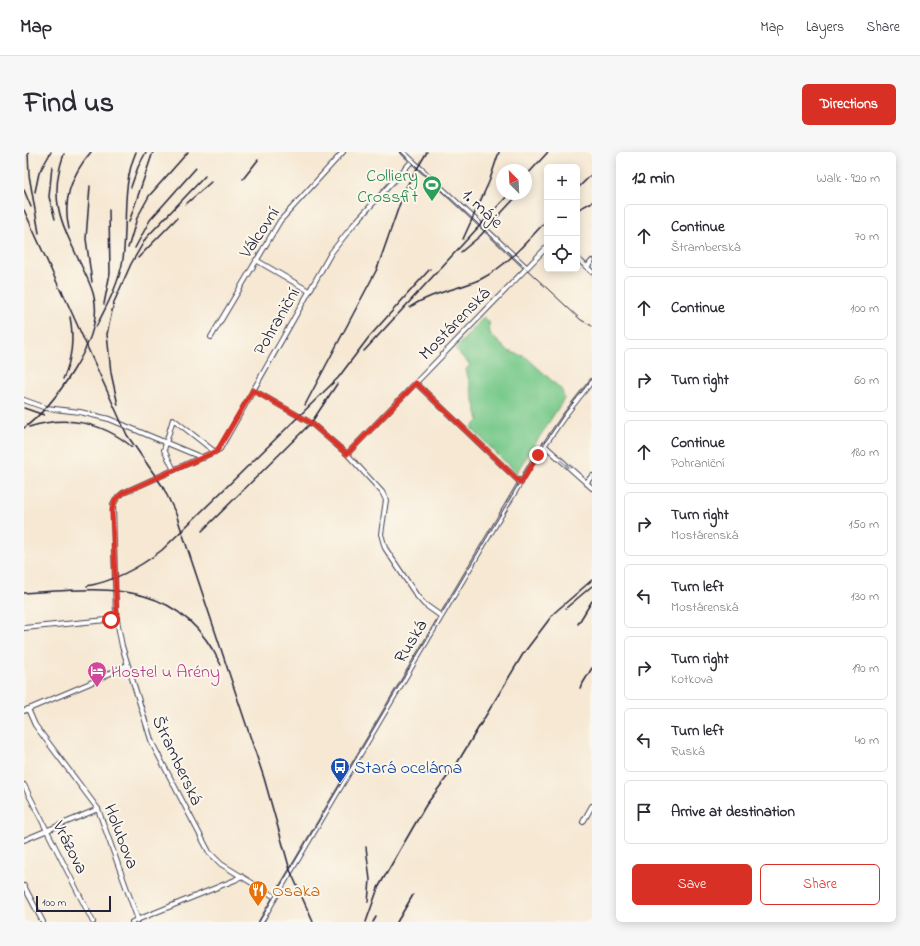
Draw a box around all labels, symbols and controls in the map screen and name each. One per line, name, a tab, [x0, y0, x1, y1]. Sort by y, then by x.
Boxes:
text: Map	[20, 14, 52, 41]
text: Map	[760, 17, 784, 38]
text: Layers	[806, 17, 844, 38]
text: Share	[866, 17, 900, 38]
text: Find us	[24, 84, 114, 125]
button: Directions	[802, 84, 896, 125]
place label: Colliery Crossfit	[357, 164, 418, 211]
north arrow	[496, 164, 532, 200]
map controls	[544, 164, 580, 272]
button: +	[544, 164, 580, 200]
text: 12 min	[632, 166, 675, 191]
text: Walk · 920 m	[816, 169, 880, 188]
sports icon: Colliery Crossfit	[421, 174, 443, 202]
street label: 1. máje	[455, 183, 509, 236]
button: −	[544, 200, 580, 236]
street label: Válcovní	[233, 202, 287, 265]
text: Continue	[671, 216, 725, 238]
icon: ahead	[633, 225, 655, 247]
text: 70 m	[855, 227, 879, 246]
button: locate	[544, 236, 580, 272]
text: Štramberská	[671, 238, 740, 257]
street label: Mostárenská	[414, 282, 497, 367]
street label: Pohraniční	[248, 283, 308, 361]
icon: ahead	[633, 297, 655, 319]
text: Continue	[671, 297, 725, 319]
text: 100 m	[850, 299, 879, 318]
icon: right	[633, 369, 655, 391]
text: Turn right	[671, 369, 729, 391]
text: 60 m	[854, 371, 879, 390]
text: Continue	[671, 432, 725, 454]
icon: ahead	[633, 441, 655, 463]
text: 180 m	[851, 443, 879, 462]
route end	[529, 446, 547, 464]
text: Pohraniční	[671, 454, 725, 473]
one-way arrow	[560, 459, 570, 468]
text: Turn right	[671, 504, 729, 526]
icon: right	[633, 513, 655, 535]
text: 150 m	[848, 515, 879, 534]
text: Mostárenská	[671, 526, 738, 545]
text: Turn left	[671, 576, 724, 598]
icon: left	[633, 585, 655, 607]
text: 130 m	[851, 587, 879, 606]
text: Mostárenská	[671, 598, 738, 617]
route start	[102, 611, 120, 629]
street label: Ruská	[389, 615, 435, 669]
text: Turn right	[671, 648, 729, 670]
icon: right	[633, 657, 655, 679]
text: 190 m	[852, 659, 879, 678]
hotel icon: Hostel u Arény	[86, 660, 108, 688]
place label: Hostel u Arény	[111, 660, 220, 686]
text: Kotkova	[671, 670, 713, 689]
street label: Štramberská	[144, 712, 208, 810]
text: Turn left	[671, 720, 724, 742]
icon: left	[633, 729, 655, 751]
text: 40 m	[855, 731, 879, 750]
text: Ruská	[671, 742, 704, 761]
bus stop icon: Stará ocelárna	[329, 756, 351, 784]
place label: Stará ocelárna	[354, 756, 462, 782]
street label: Holubova	[96, 800, 144, 873]
icon: arrive	[633, 801, 655, 823]
text: Arrive at destination	[671, 801, 795, 823]
street label: Vrázova	[44, 816, 94, 879]
button: Save	[632, 864, 752, 905]
button: Share	[760, 864, 880, 905]
restaurant icon: Osaka	[247, 879, 269, 907]
place label: Osaka	[272, 879, 320, 905]
scale bar	[36, 894, 111, 913]
text: 100 m	[42, 895, 66, 911]

